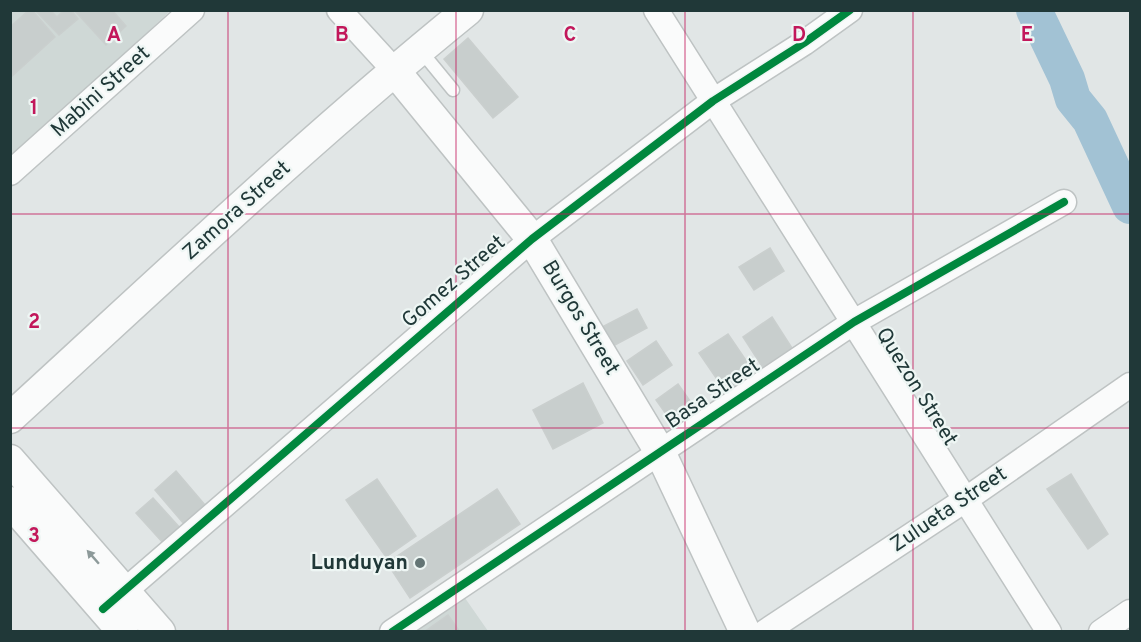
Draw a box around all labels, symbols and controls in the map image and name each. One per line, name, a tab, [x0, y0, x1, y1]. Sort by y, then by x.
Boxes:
text: A	[107, 23, 121, 49]
text: B	[335, 23, 349, 49]
text: C	[564, 23, 576, 49]
text: D	[792, 23, 806, 49]
text: E	[1021, 23, 1033, 49]
street label: Mabini Street	[46, 40, 156, 144]
text: 1	[30, 96, 38, 122]
street label: Zamora Street	[177, 155, 297, 267]
street label: Gomez Street	[397, 230, 511, 334]
street label: Burgos Street	[535, 256, 625, 380]
text: 2	[28, 310, 40, 336]
street label: Quezon Street	[869, 323, 963, 451]
street label: Basa Street	[660, 352, 766, 436]
street label: Zulueta Street	[885, 461, 1013, 559]
text: 3	[28, 524, 40, 550]
one-way arrow	[87, 550, 100, 565]
place label: Lunduyan	[311, 550, 408, 577]
marker: Lunduyan	[413, 556, 427, 570]

